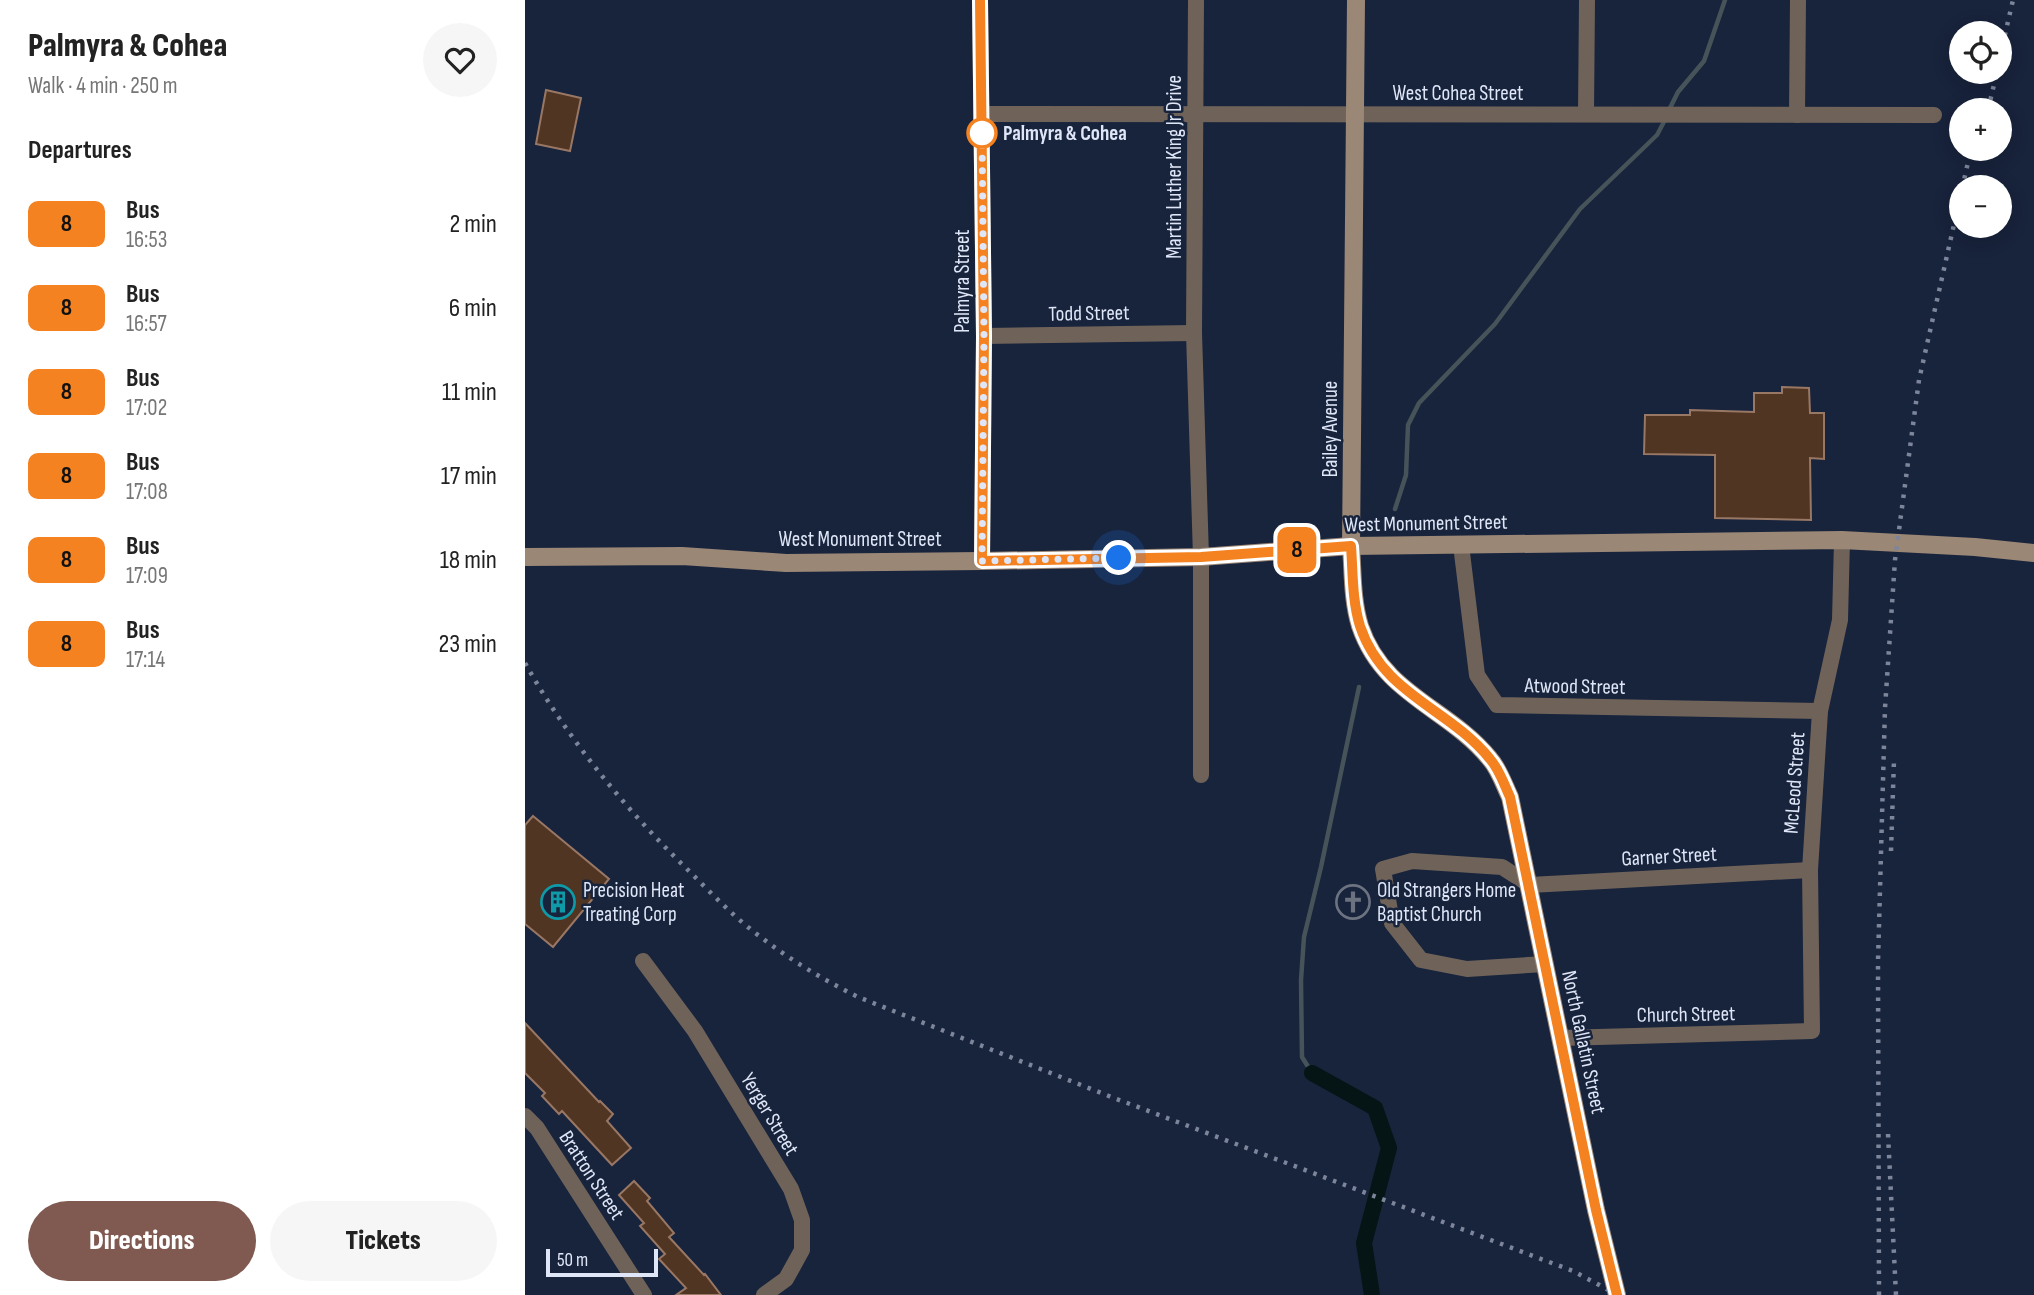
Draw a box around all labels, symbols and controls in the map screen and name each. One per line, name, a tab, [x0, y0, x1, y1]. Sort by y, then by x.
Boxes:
map controls	[1949, 21, 2012, 238]
button: locate	[1949, 21, 2012, 84]
button: heart	[423, 23, 497, 97]
text: Palmyra & Cohea	[28, 26, 227, 66]
text: Walk · 4 min · 250 m	[28, 72, 178, 100]
street label: Martin Luther King Jr Drive	[1162, 75, 1187, 259]
street label: West Cohea Street	[1393, 81, 1523, 106]
button: +	[1949, 98, 2012, 161]
marker: Palmyra & Cohea	[967, 118, 997, 148]
place label: Palmyra & Cohea	[1003, 121, 1127, 146]
text: Departures	[28, 135, 132, 166]
button: −	[1949, 175, 2012, 238]
text: Bus	[126, 195, 160, 226]
text: 8	[61, 209, 72, 238]
text: 2 min	[449, 209, 497, 240]
text: 16:53	[126, 226, 167, 254]
street label: Palmyra Street	[950, 229, 975, 333]
text: Bus	[126, 279, 160, 310]
text: 8	[61, 293, 72, 322]
text: 6 min	[449, 293, 497, 324]
street label: Todd Street	[1048, 300, 1130, 327]
text: 16:57	[126, 310, 167, 338]
text: Bus	[126, 363, 160, 394]
text: 8	[61, 377, 72, 406]
text: 11 min	[442, 377, 497, 408]
street label: Bailey Avenue	[1318, 381, 1343, 477]
text: 17:02	[126, 394, 167, 422]
text: Bus	[126, 447, 160, 478]
text: 8	[61, 461, 72, 490]
text: 17 min	[441, 461, 497, 492]
text: 17:08	[126, 478, 168, 506]
street label: West Monument Street	[1344, 510, 1508, 537]
street label: West Monument Street	[778, 527, 942, 552]
line badge: 8	[1274, 527, 1320, 573]
text: Bus	[126, 531, 160, 562]
text: 8	[1291, 535, 1303, 564]
your location	[1101, 540, 1136, 575]
text: 8	[61, 545, 72, 574]
text: 18 min	[440, 545, 497, 576]
text: 17:09	[126, 562, 168, 590]
text: Bus	[126, 615, 160, 646]
text: 8	[61, 629, 72, 658]
text: 23 min	[439, 629, 497, 660]
text: 17:14	[126, 646, 165, 674]
street label: Atwood Street	[1523, 673, 1626, 700]
street label: McLeod Street	[1778, 731, 1811, 835]
street label: Garner Street	[1621, 842, 1717, 871]
place label: Precision Heat Treating Corp	[583, 878, 684, 927]
place label: Old Strangers Home Baptist Church	[1377, 878, 1516, 927]
building icon: Precision Heat Treating Corp	[539, 883, 577, 921]
church icon: Old Strangers Home Baptist Church	[1334, 883, 1372, 921]
street label: North Gallatin Street	[1556, 968, 1611, 1116]
street label: Church Street	[1636, 1001, 1736, 1028]
street label: Yerger Street	[735, 1068, 804, 1160]
street label: Bratton Street	[554, 1126, 630, 1224]
button: Directions	[28, 1201, 256, 1281]
button: Tickets	[270, 1201, 497, 1281]
scale bar	[546, 1246, 658, 1278]
text: 50 m	[557, 1249, 588, 1272]

